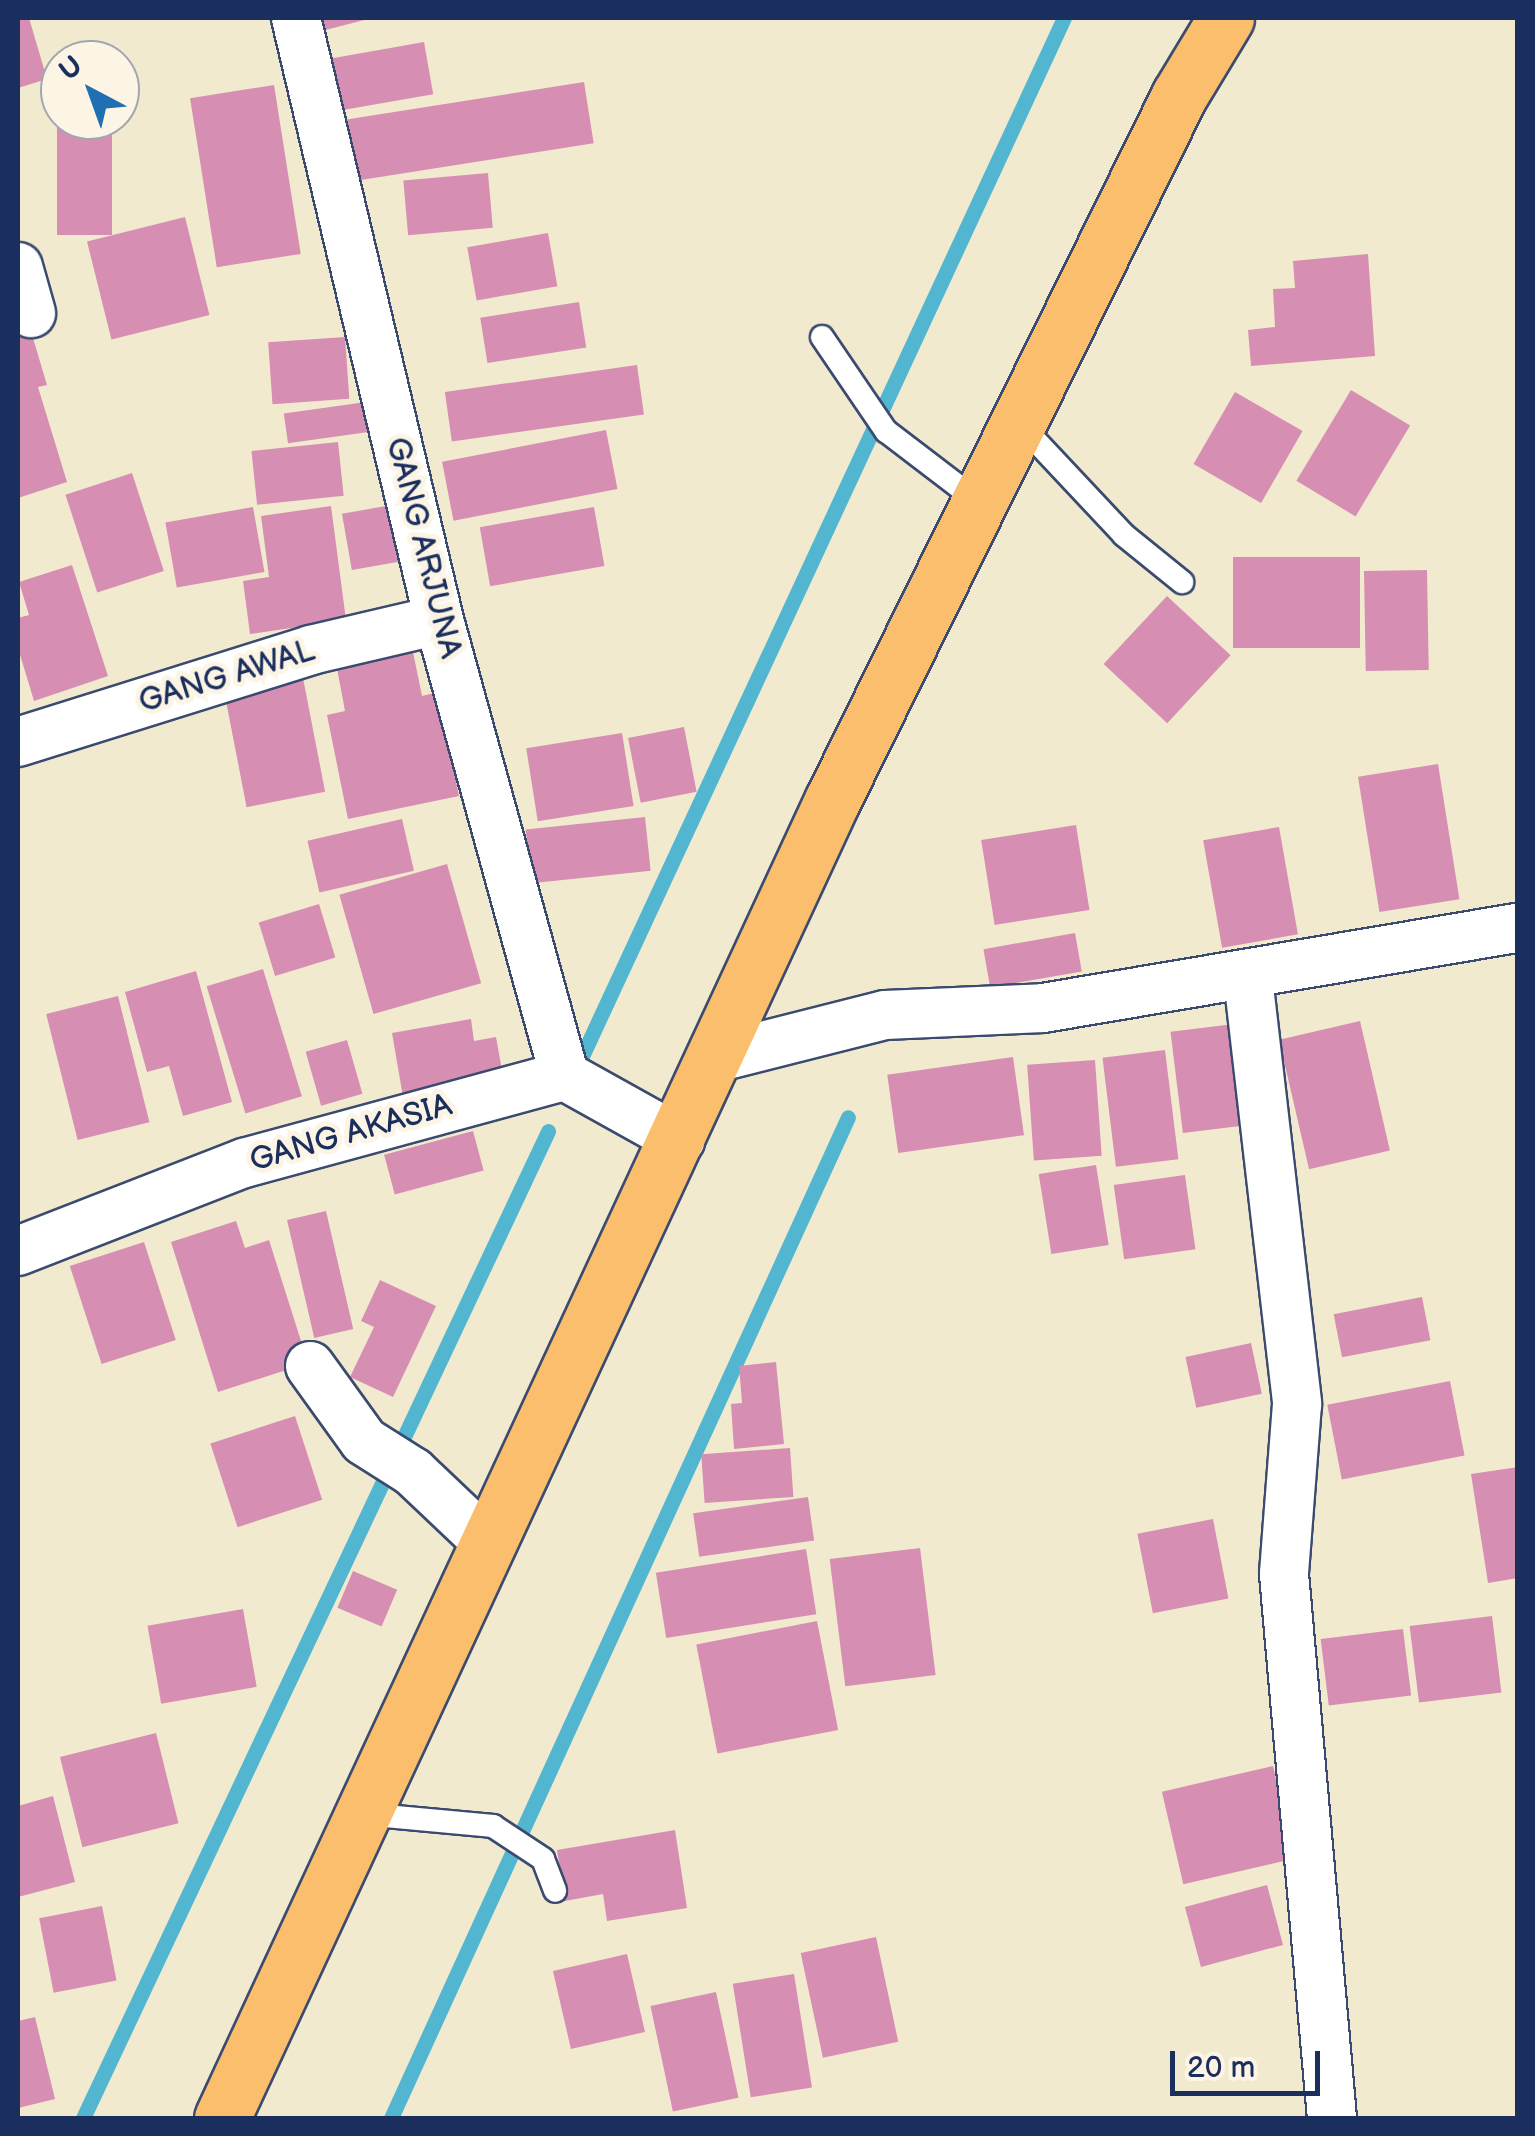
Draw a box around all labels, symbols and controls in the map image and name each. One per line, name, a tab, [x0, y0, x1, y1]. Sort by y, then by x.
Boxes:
north arrow	[40, 40, 140, 140]
text: U	[53, 49, 90, 87]
street label: GANG ARJUNA	[377, 434, 469, 662]
street label: GANG AWAL	[134, 632, 320, 722]
street label: GANG AKASIA	[246, 1087, 456, 1181]
scale bar	[1175, 2031, 1325, 2093]
text: 20 m	[1187, 2050, 1255, 2086]

